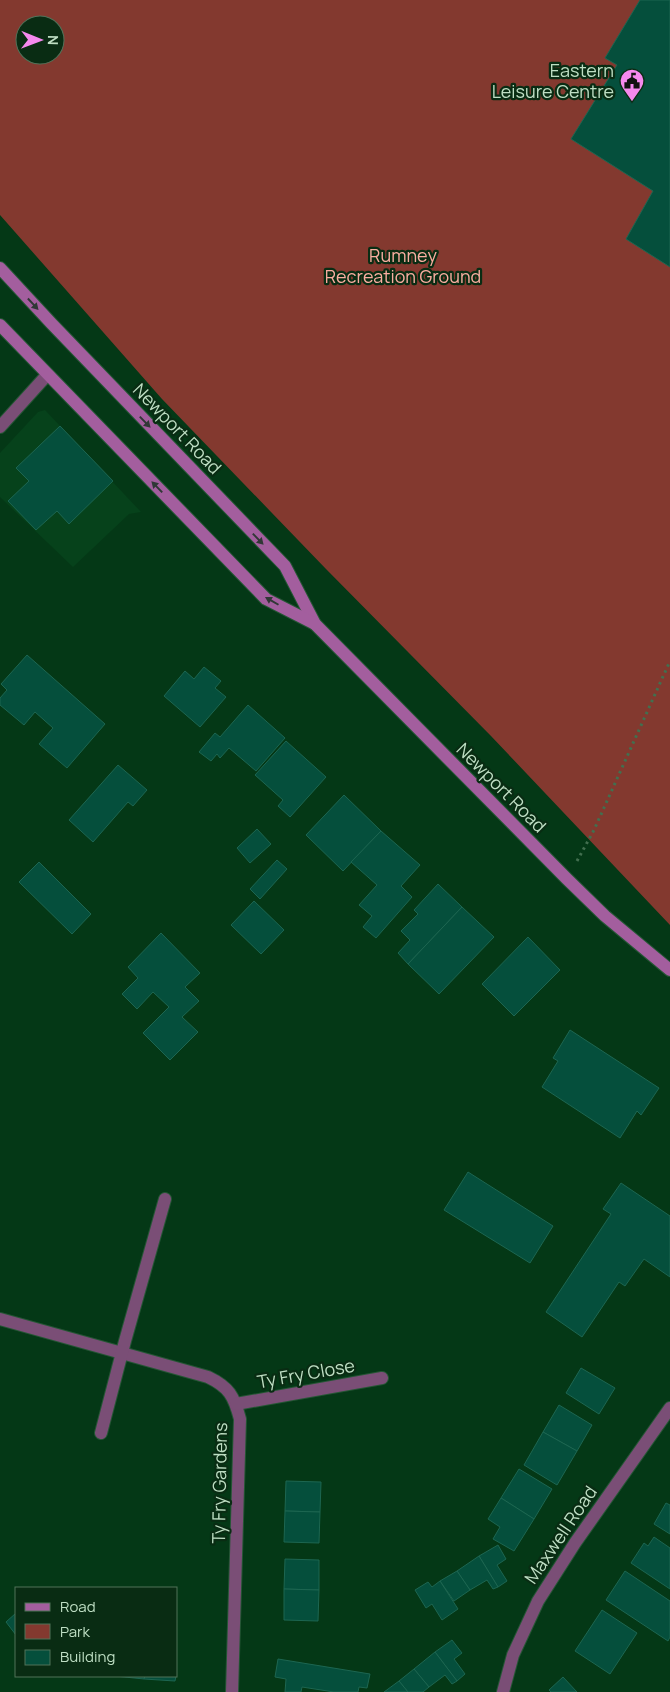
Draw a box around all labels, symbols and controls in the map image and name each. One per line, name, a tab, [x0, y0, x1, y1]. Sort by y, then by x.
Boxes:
north arrow	[15, 15, 65, 65]
text: N	[44, 35, 63, 45]
place label: Eastern Leisure Centre	[492, 58, 614, 103]
public building icon: Eastern Leisure Centre	[619, 68, 645, 102]
park label: Rumney Recreation Ground	[325, 243, 481, 288]
one-way arrow	[27, 298, 39, 310]
street label: Newport Road	[128, 378, 227, 479]
one-way arrow	[139, 415, 151, 427]
one-way arrow	[151, 481, 163, 493]
one-way arrow	[252, 532, 264, 544]
one-way arrow	[264, 597, 279, 605]
street label: Newport Road	[452, 737, 552, 837]
street label: Ty Fry Close	[255, 1353, 357, 1393]
street label: Ty Fry Gardens	[206, 1422, 232, 1544]
street label: Maxwell Road	[519, 1481, 602, 1588]
legend	[15, 1587, 178, 1677]
text: Road	[60, 1596, 96, 1617]
text: Park	[60, 1621, 90, 1642]
text: Building	[60, 1646, 115, 1667]

